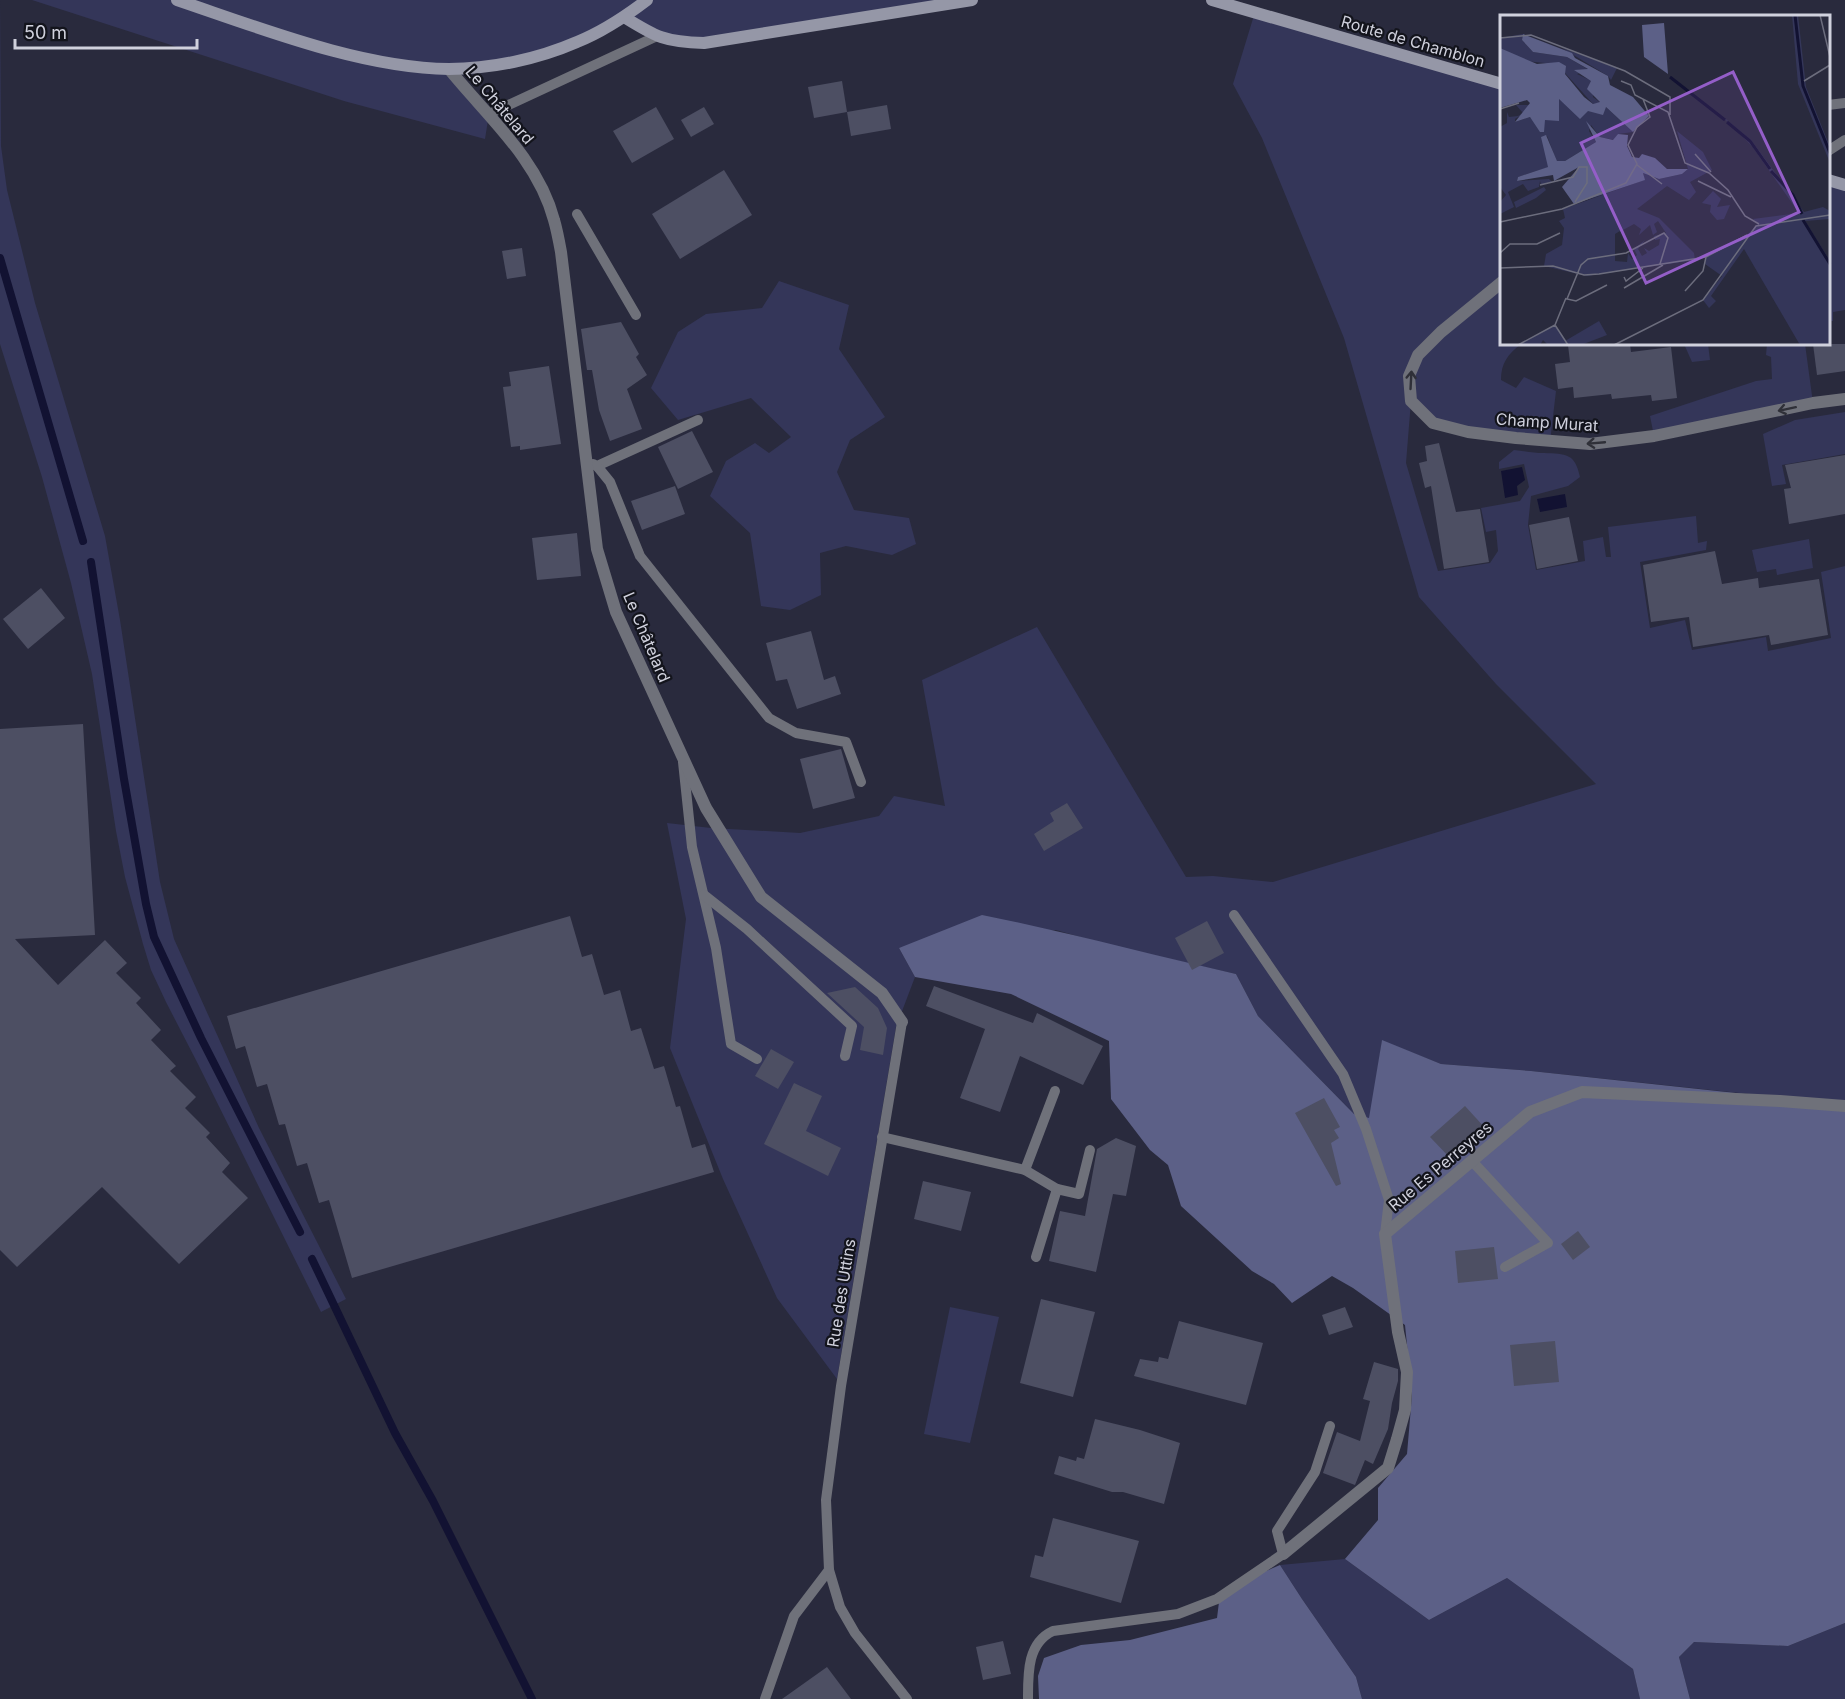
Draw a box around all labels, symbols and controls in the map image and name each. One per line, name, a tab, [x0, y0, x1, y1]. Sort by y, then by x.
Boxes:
street label: Route de Chamblon	[1339, 11, 1487, 71]
scale bar	[15, 12, 196, 50]
inset map	[1500, 15, 1830, 345]
text: 50 m	[24, 22, 67, 43]
street label: Le Châtelard	[462, 62, 538, 148]
one-way arrow	[1405, 371, 1416, 391]
one-way arrow	[1778, 404, 1798, 415]
street label: Champ Murat	[1495, 408, 1599, 436]
one-way arrow	[1586, 438, 1606, 449]
street label: Le Châtelard	[619, 589, 675, 685]
street label: Rue Es Perreyres	[1384, 1117, 1496, 1215]
street label: Rue des Uttins	[823, 1237, 859, 1349]

